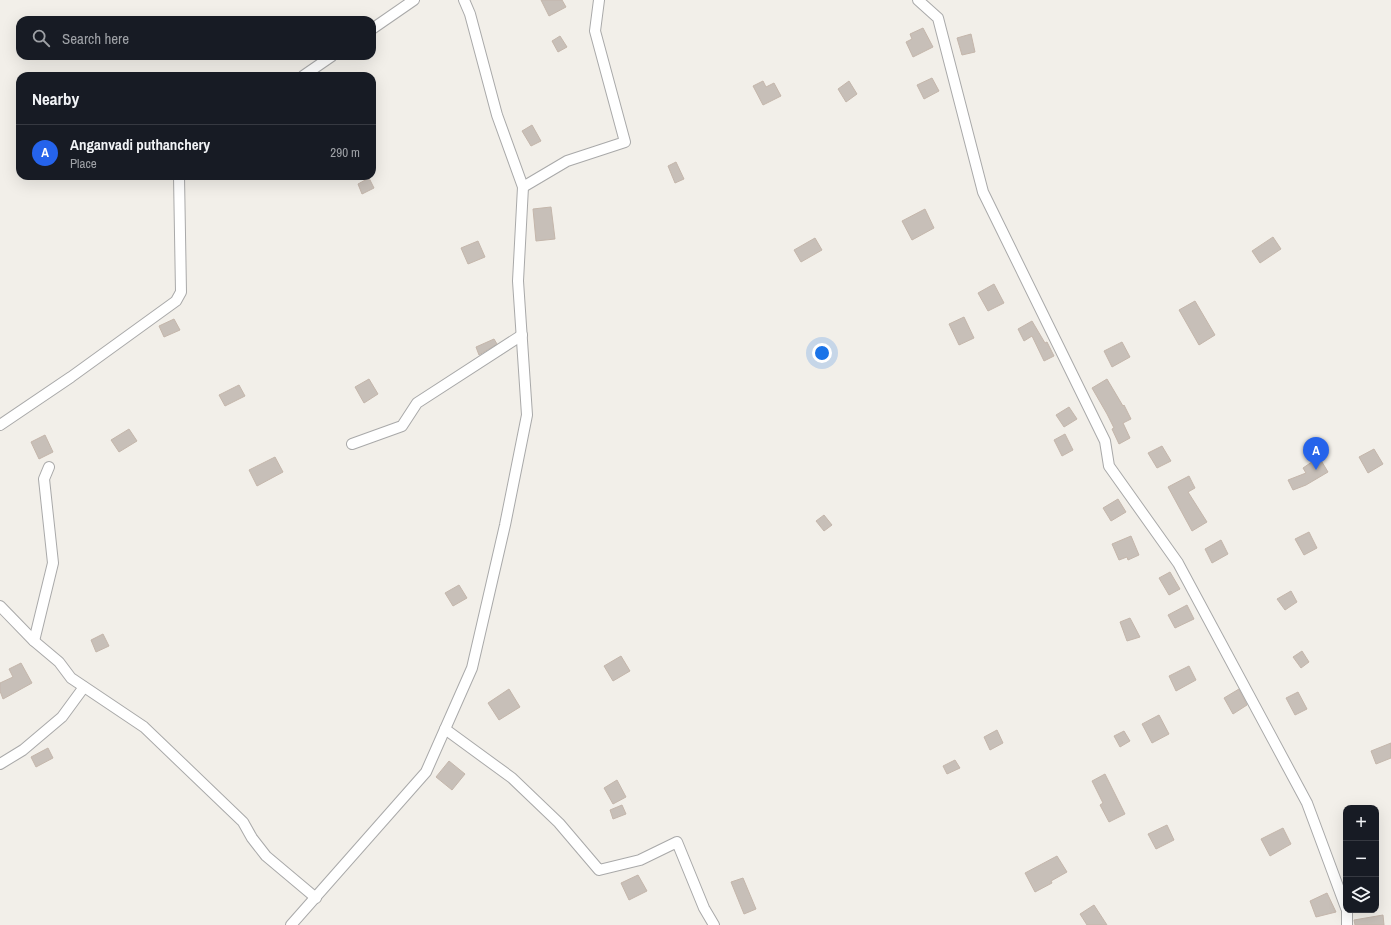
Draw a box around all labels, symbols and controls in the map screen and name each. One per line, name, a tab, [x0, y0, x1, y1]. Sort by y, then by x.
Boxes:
search box	[16, 16, 376, 60]
icon: search	[30, 27, 52, 49]
text: Search here	[62, 28, 129, 49]
text: Nearby	[32, 87, 79, 110]
text: Anganvadi puthanchery	[70, 134, 210, 155]
text: A	[41, 144, 49, 161]
text: 290 m	[330, 144, 360, 161]
text: Place	[70, 155, 97, 172]
your location	[812, 343, 832, 363]
pin: A	[1303, 437, 1329, 470]
map controls	[1343, 805, 1379, 913]
button: +	[1343, 805, 1379, 841]
button: −	[1343, 841, 1379, 877]
button: layers	[1343, 877, 1379, 913]

